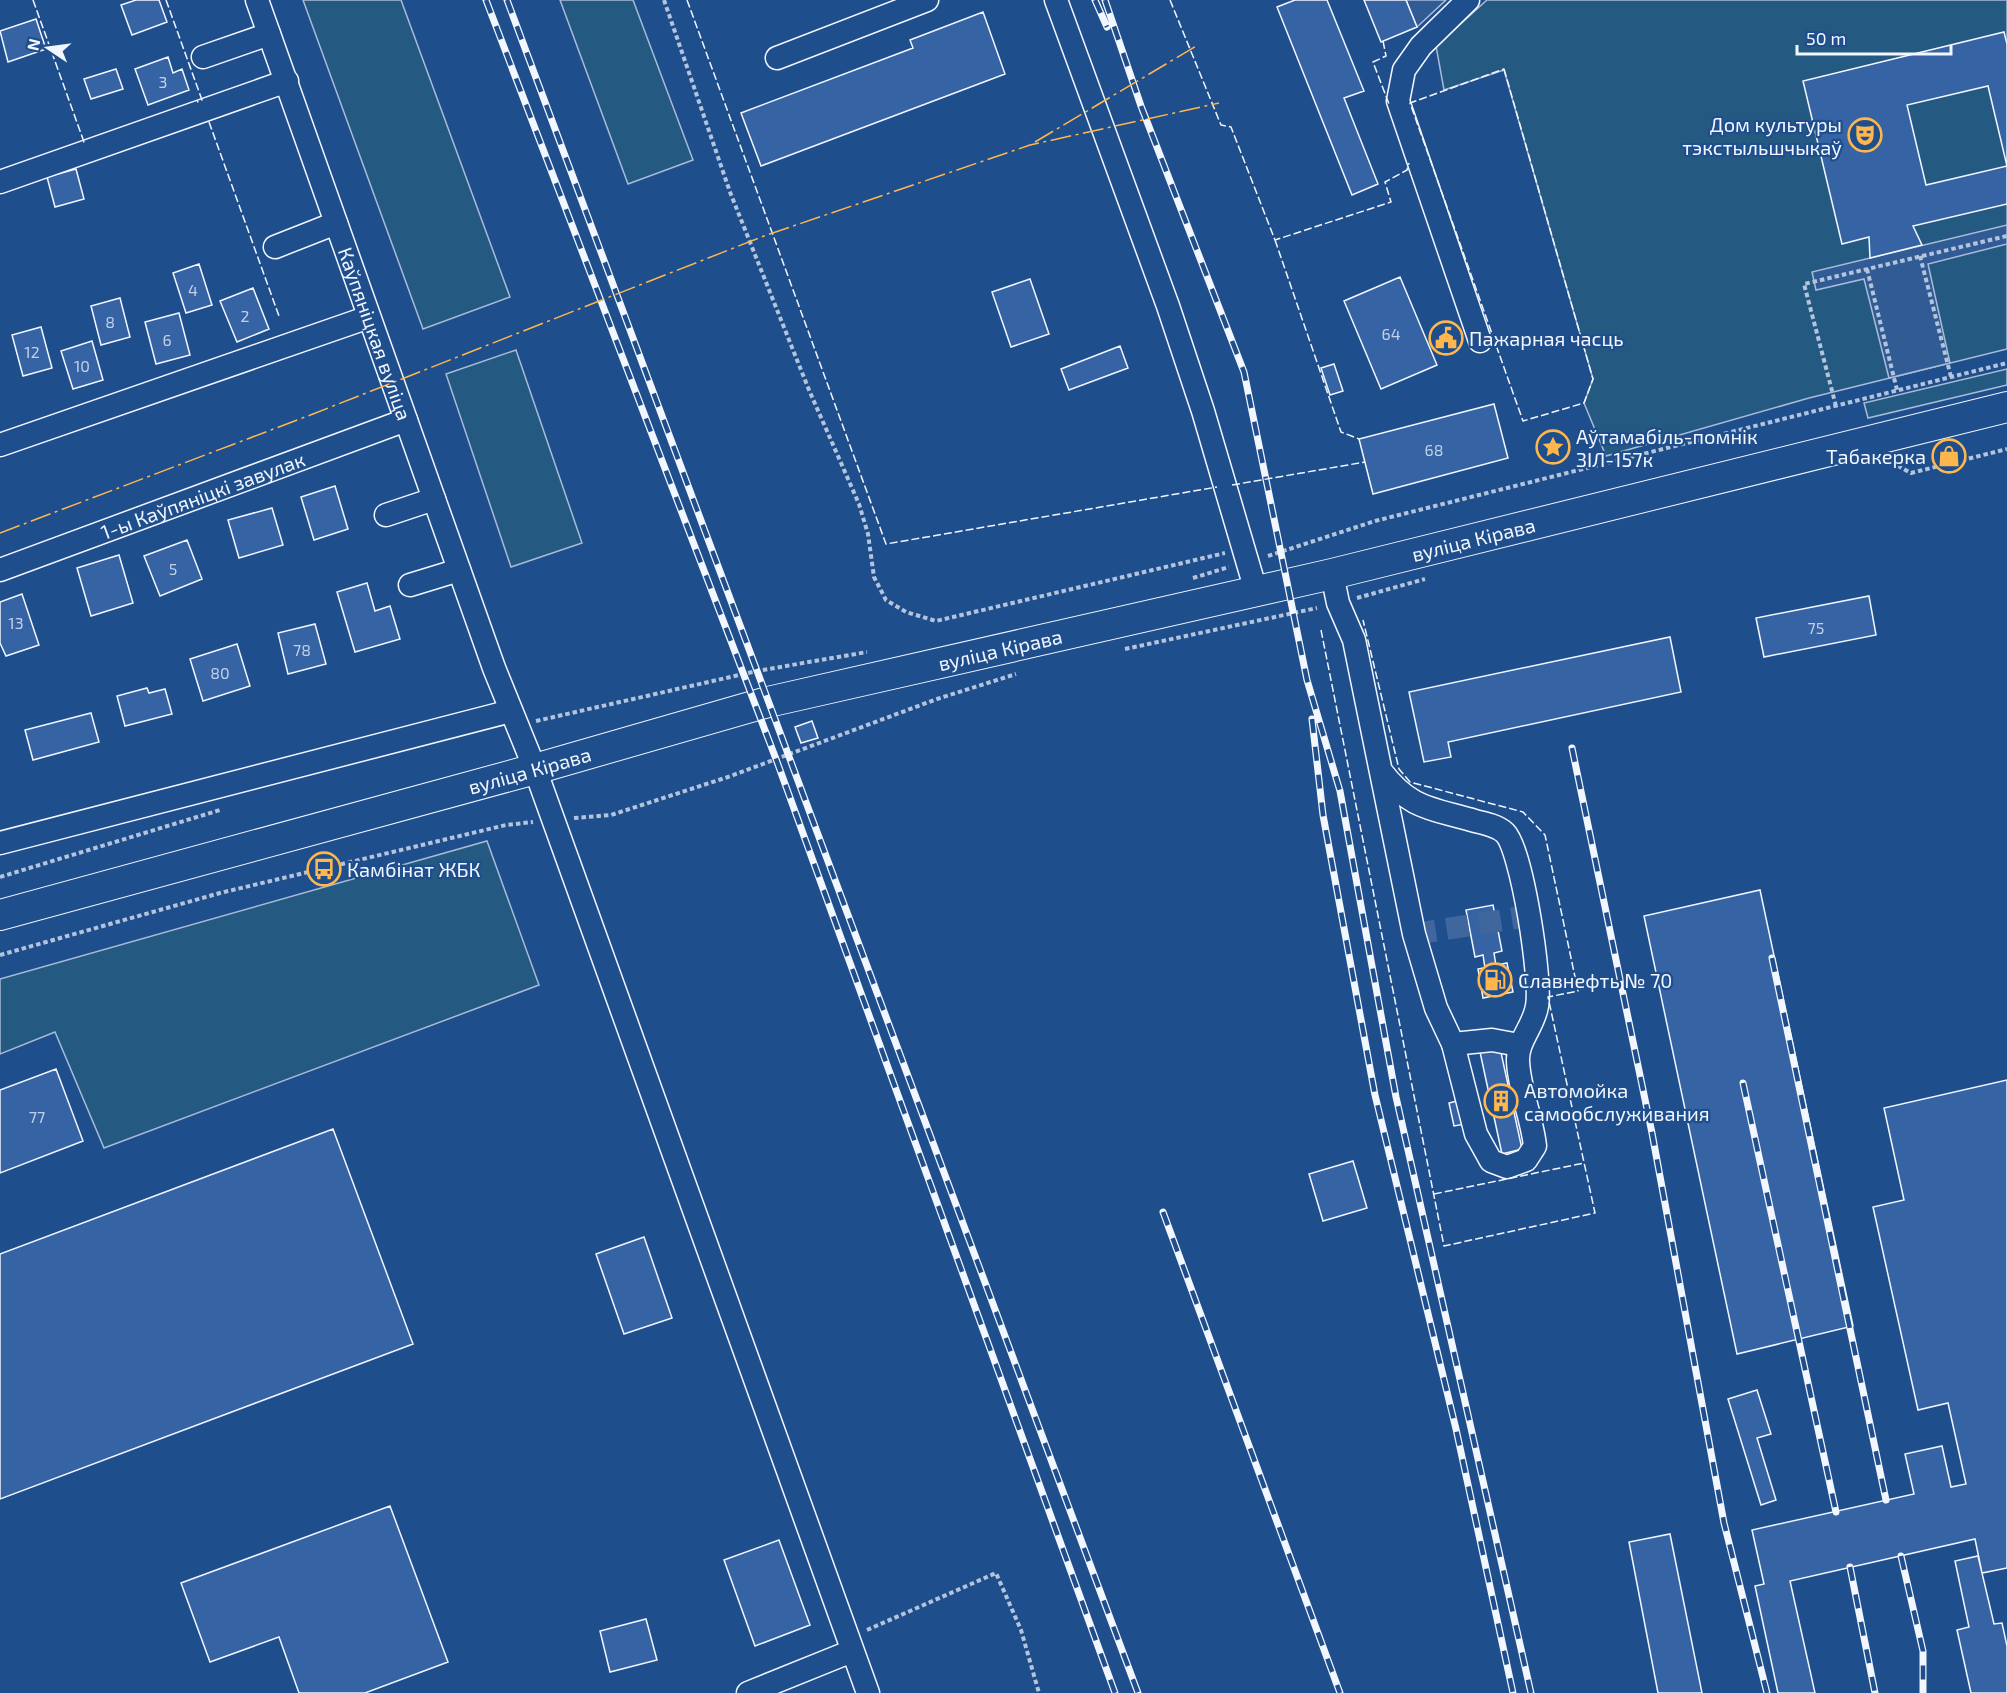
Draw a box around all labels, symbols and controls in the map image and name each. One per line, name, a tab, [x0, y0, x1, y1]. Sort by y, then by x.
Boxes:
north arrow	[18, 18, 78, 78]
scale bar	[1797, 18, 1952, 56]
text: 50 m	[1806, 27, 1846, 49]
text: N	[22, 37, 43, 52]
house number: 3	[159, 72, 167, 91]
place label: Дом культуры тэкстыльшчыкаў	[1682, 112, 1842, 160]
theatre icon: Дом культуры тэкстыльшчыкаў	[1847, 117, 1883, 153]
street label: Каўпяніцкая вуліца	[334, 244, 417, 423]
house number: 4	[188, 280, 198, 299]
house number: 2	[241, 306, 250, 325]
house number: 8	[105, 312, 115, 331]
public building icon: Пажарная часць	[1428, 320, 1464, 356]
house number: 64	[1382, 324, 1401, 343]
place label: Пажарная часць	[1469, 326, 1624, 350]
house number: 6	[162, 330, 172, 349]
house number: 12	[24, 342, 40, 361]
house number: 10	[74, 356, 90, 375]
place label: Аўтамабіль-помнік ЗІЛ-157к	[1576, 424, 1758, 471]
place icon: Аўтамабіль-помнік ЗІЛ-157к	[1535, 429, 1571, 465]
shop icon: Табакерка	[1931, 438, 1967, 474]
house number: 68	[1425, 440, 1443, 459]
place label: Табакерка	[1826, 444, 1926, 468]
street label: 1-ы Каўпяніцкі завулак	[97, 446, 308, 544]
street label: вуліца Кірава	[1409, 512, 1538, 566]
house number: 5	[169, 559, 177, 578]
house number: 13	[8, 613, 24, 632]
house number: 75	[1808, 618, 1824, 637]
street label: вуліца Кірава	[936, 624, 1064, 675]
house number: 78	[293, 640, 311, 659]
house number: 80	[210, 663, 230, 682]
street label: вуліца Кірава	[465, 742, 594, 799]
bus stop icon: Камбінат ЖБК	[306, 851, 342, 887]
place label: Камбінат ЖБК	[347, 857, 481, 881]
fuel station icon: Славнефть № 70	[1477, 962, 1513, 998]
place label: Славнефть № 70	[1518, 968, 1672, 992]
place label: Автомойка самообслуживания	[1524, 1078, 1710, 1126]
building icon: Автомойка самообслуживания	[1483, 1083, 1519, 1119]
house number: 77	[29, 1107, 45, 1126]

